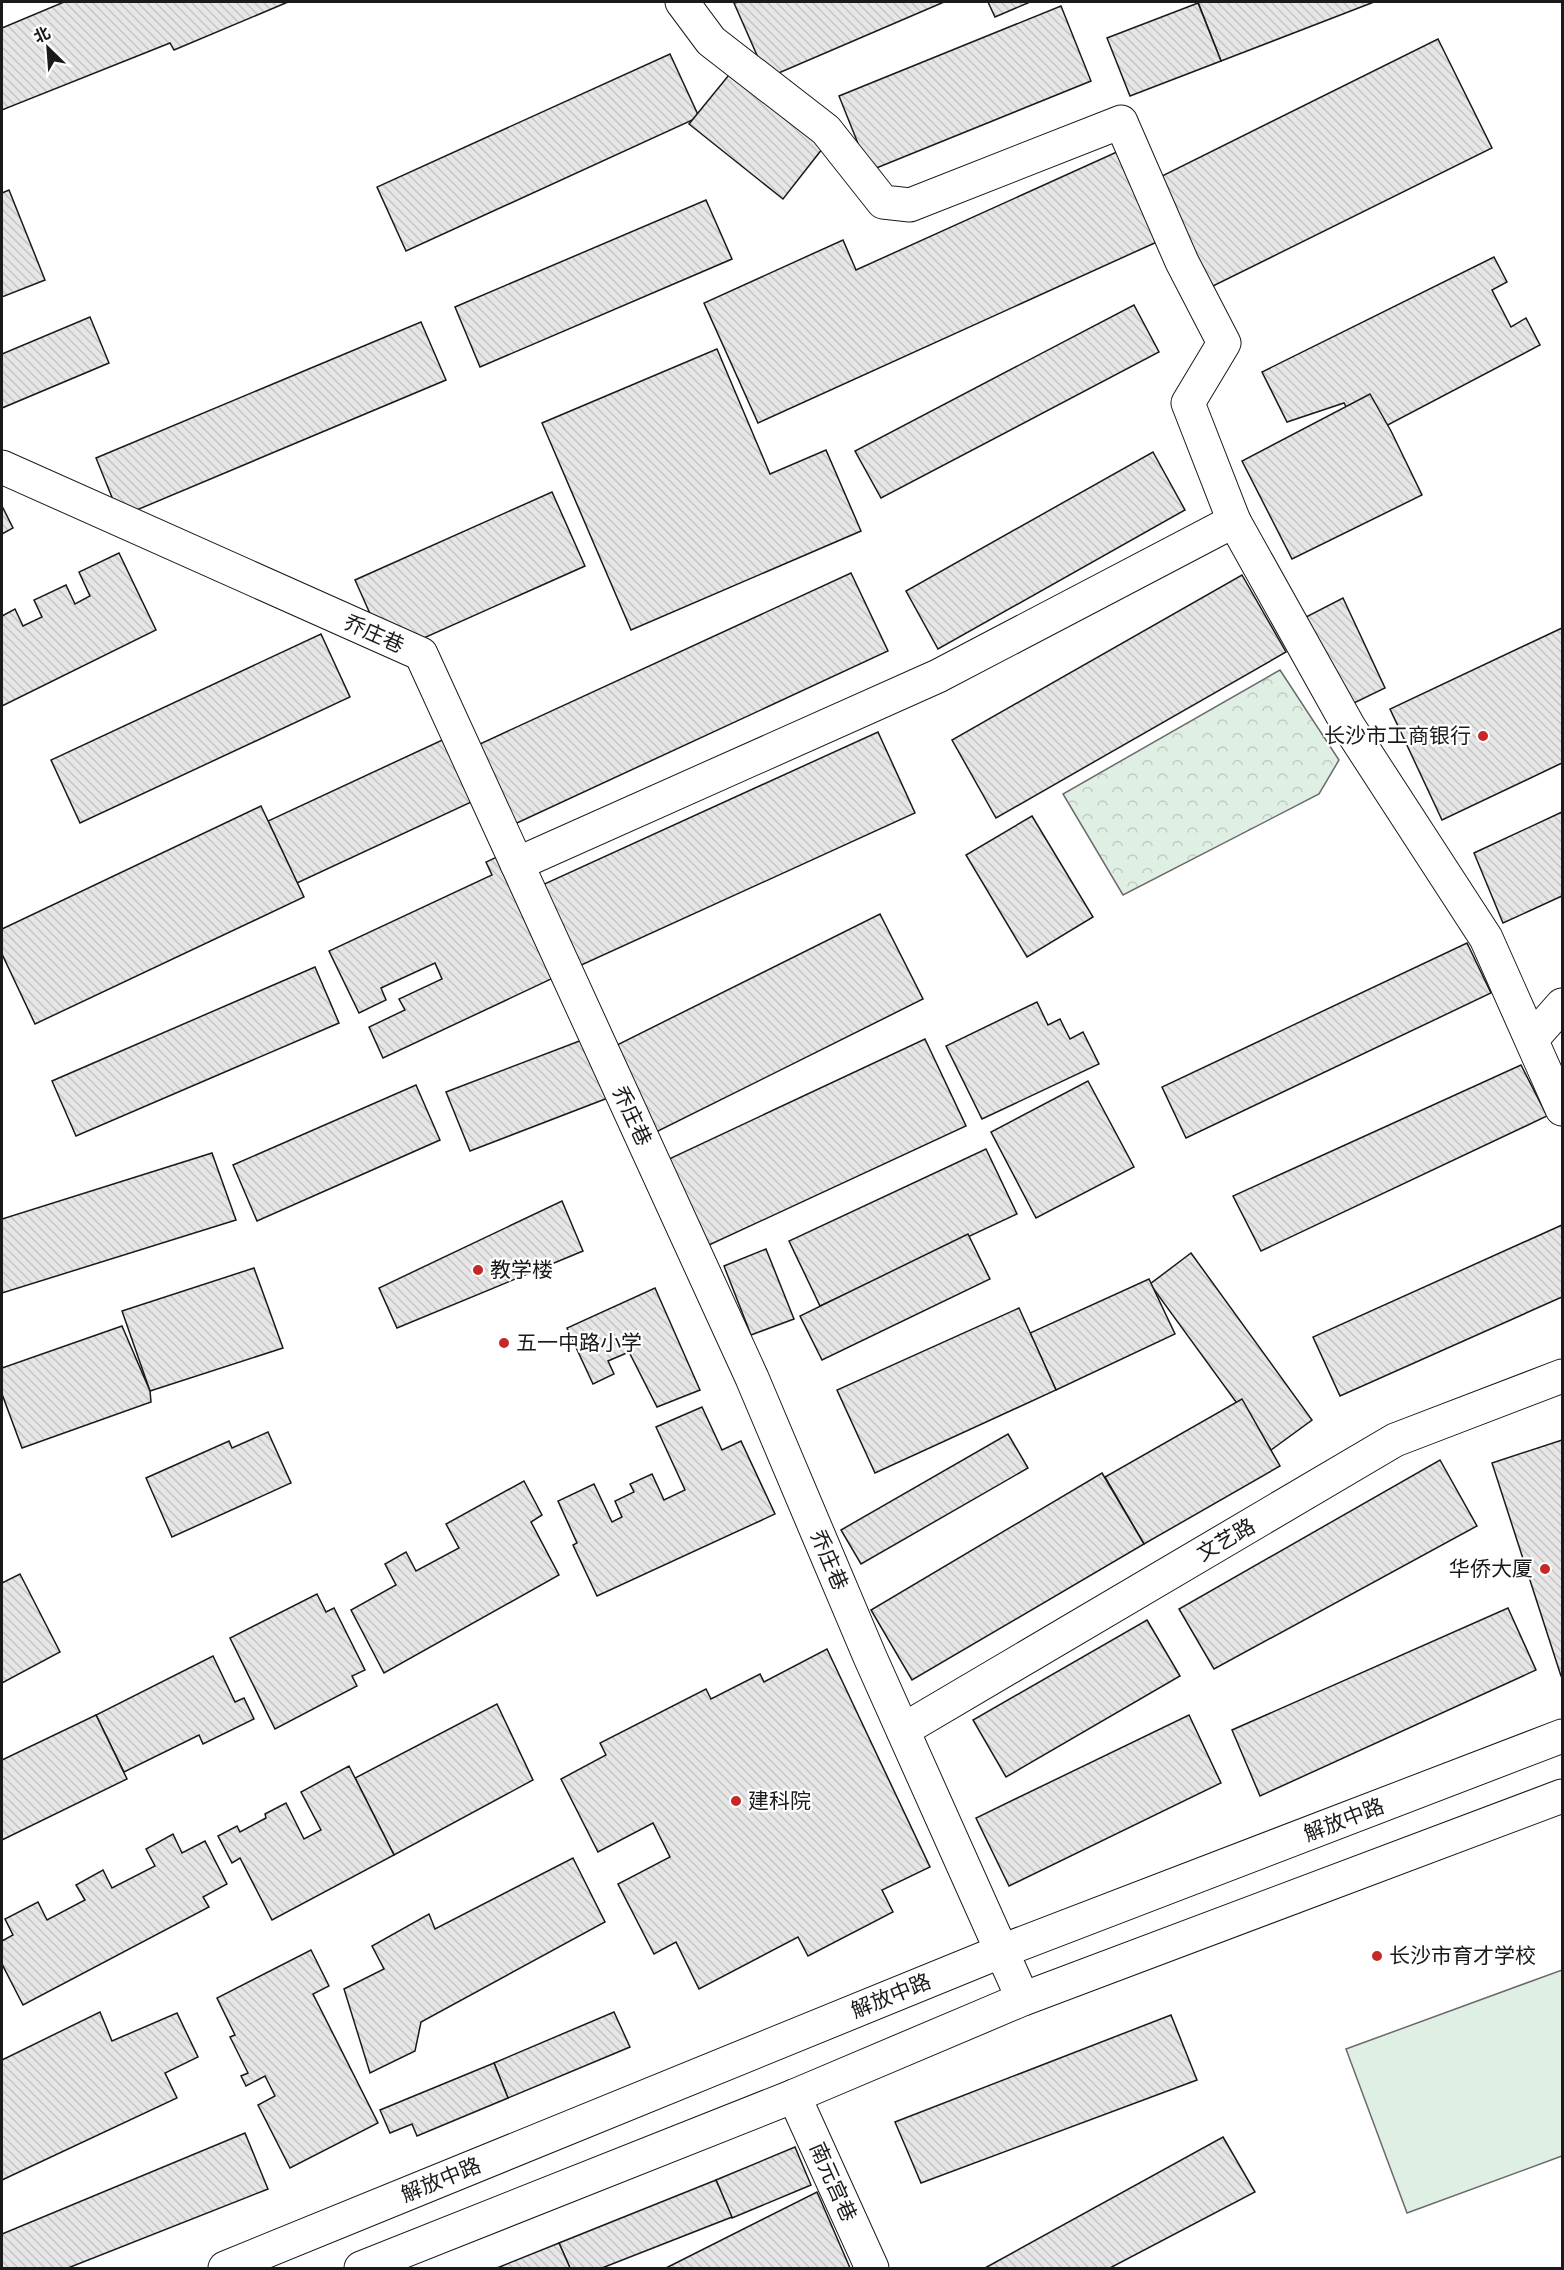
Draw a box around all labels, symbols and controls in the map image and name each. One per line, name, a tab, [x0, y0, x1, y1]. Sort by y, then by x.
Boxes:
north arrow	[18, 18, 78, 78]
text: 北	[30, 21, 54, 48]
street label: 乔庄巷	[340, 607, 409, 659]
place label: 长沙市工商银行	[1324, 721, 1471, 749]
marker: 长沙市工商银行	[1476, 729, 1490, 743]
street label: 乔庄巷	[607, 1081, 659, 1150]
place label: 教学楼	[490, 1255, 553, 1283]
marker: 教学楼	[471, 1263, 485, 1277]
place label: 五一中路小学	[516, 1328, 642, 1356]
marker: 五一中路小学	[497, 1336, 511, 1350]
street label: 文艺路	[1191, 1511, 1260, 1567]
street label: 乔庄巷	[805, 1525, 855, 1594]
place label: 华侨大厦	[1449, 1554, 1533, 1582]
marker: 华侨大厦	[1538, 1562, 1552, 1576]
place label: 建科院	[748, 1786, 811, 1814]
street label: 解放中路	[1299, 1791, 1388, 1847]
marker: 建科院	[729, 1794, 743, 1808]
place label: 长沙市育才学校	[1389, 1941, 1536, 1969]
marker: 长沙市育才学校	[1370, 1949, 1384, 1963]
street label: 解放中路	[846, 1966, 935, 2024]
street label: 南元宫巷	[804, 2138, 864, 2226]
street label: 解放中路	[396, 2150, 485, 2208]

